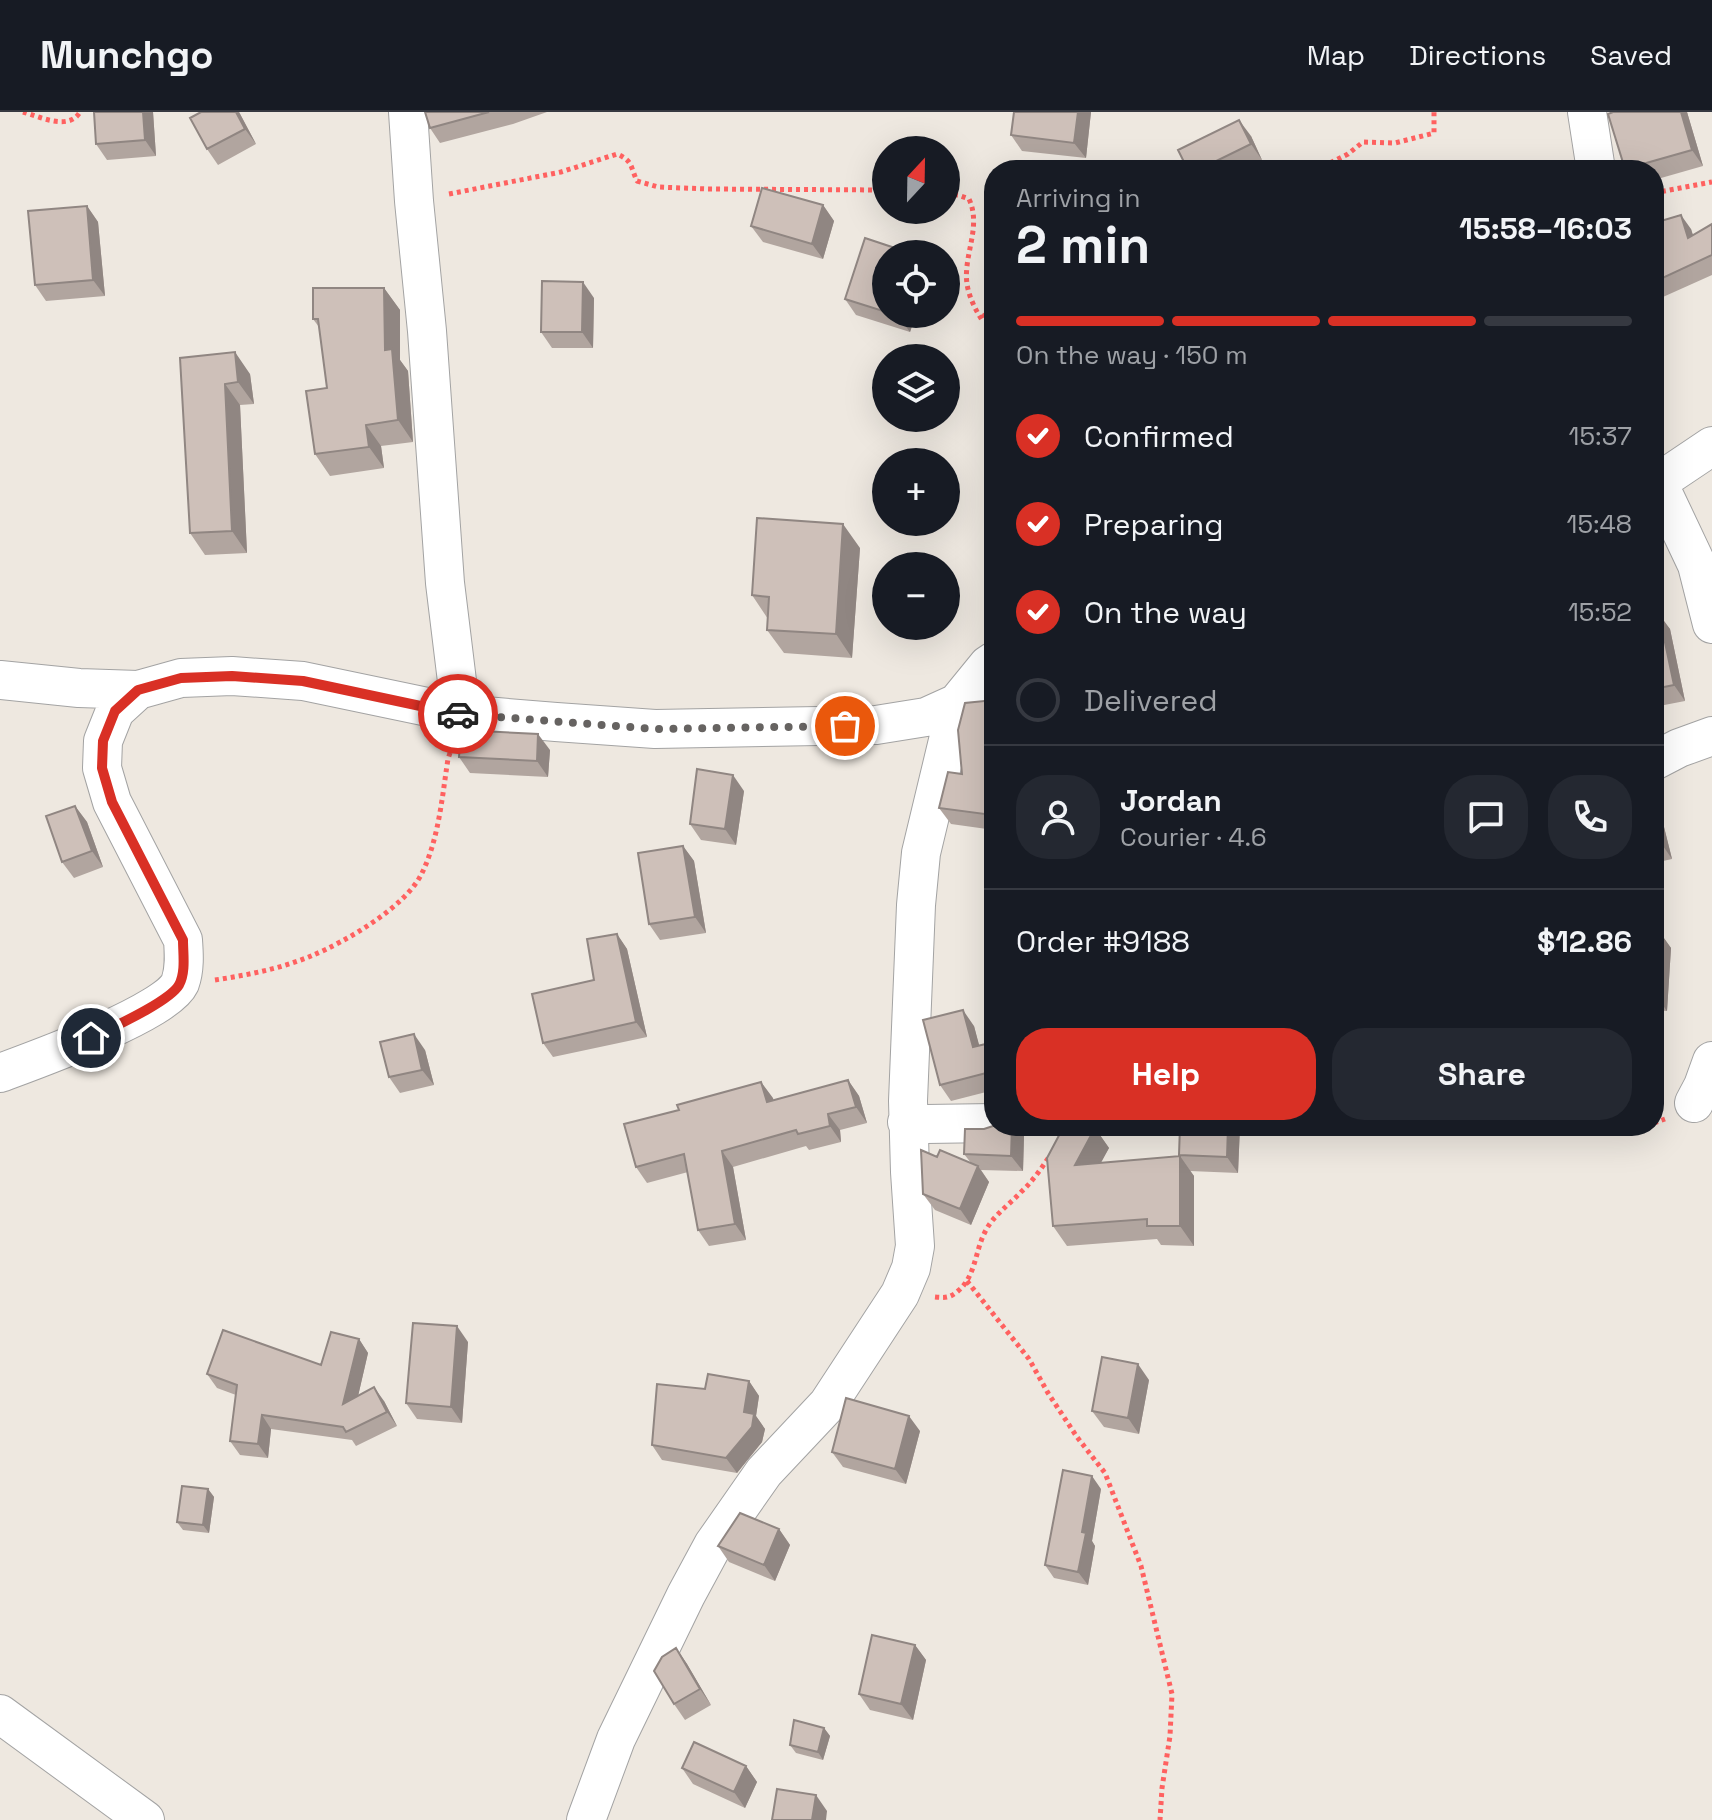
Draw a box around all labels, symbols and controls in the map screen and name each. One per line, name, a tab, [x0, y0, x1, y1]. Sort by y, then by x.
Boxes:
text: Munchgo	[40, 31, 214, 79]
text: Map	[1307, 37, 1365, 73]
text: Directions	[1409, 37, 1546, 73]
text: Saved	[1590, 37, 1672, 73]
north arrow	[872, 136, 960, 224]
map controls	[872, 136, 960, 640]
text: Arriving in	[1016, 181, 1140, 215]
text: 15:58–16:03	[1459, 209, 1632, 248]
text: 2 min	[1016, 212, 1150, 278]
button: locate	[872, 240, 960, 328]
text: On the way · 150 m	[1016, 338, 1248, 372]
button: layers	[872, 344, 960, 432]
icon: check	[1016, 414, 1060, 458]
text: Confirmed	[1084, 417, 1234, 456]
text: 15:37	[1569, 419, 1632, 453]
button: +	[872, 448, 960, 536]
icon: check	[1016, 502, 1060, 546]
text: Preparing	[1084, 505, 1223, 544]
text: 15:48	[1567, 507, 1632, 541]
button: −	[872, 552, 960, 640]
icon: check	[1016, 590, 1060, 634]
text: On the way	[1084, 593, 1247, 632]
text: 15:52	[1568, 595, 1632, 629]
courier	[418, 674, 498, 754]
text: Delivered	[1084, 681, 1218, 720]
icon: car	[436, 692, 480, 736]
pin	[811, 692, 879, 760]
icon: bag	[823, 704, 867, 748]
button: person	[1016, 775, 1100, 859]
button: chat	[1444, 775, 1528, 859]
button: phone	[1548, 775, 1632, 859]
text: Jordan	[1120, 781, 1222, 820]
text: Courier · 4.6	[1120, 820, 1267, 854]
text: Order #9188	[1016, 922, 1190, 961]
text: $12.86	[1537, 922, 1632, 961]
pin	[57, 1004, 125, 1072]
icon: home	[69, 1016, 113, 1060]
button: Help	[1016, 1028, 1316, 1120]
button: Share	[1332, 1028, 1632, 1120]

